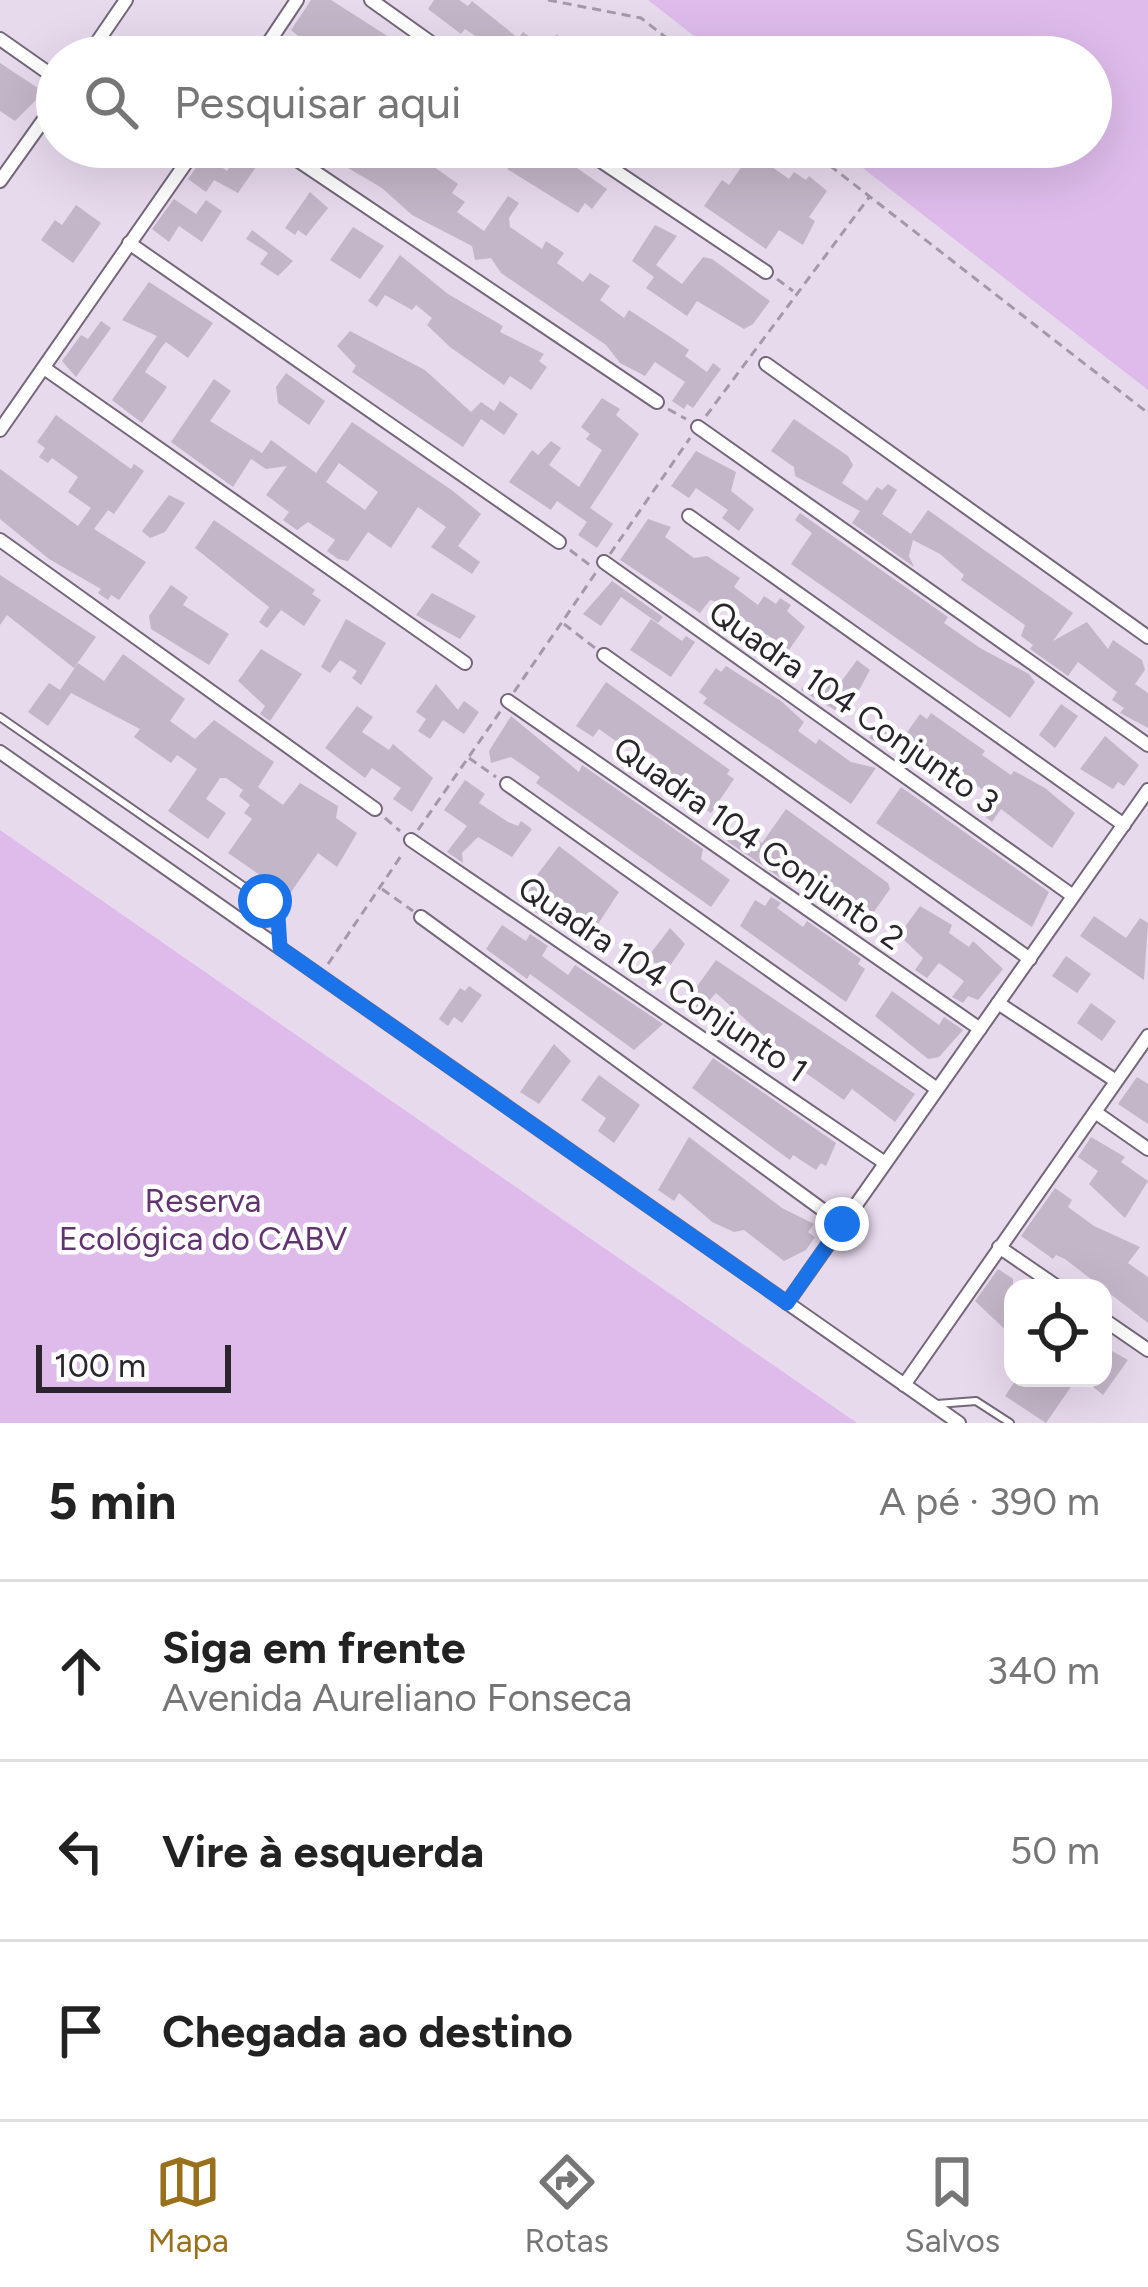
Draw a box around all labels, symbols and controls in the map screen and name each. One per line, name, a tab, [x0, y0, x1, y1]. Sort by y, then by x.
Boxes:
search box	[36, 36, 1112, 168]
icon: search	[78, 69, 144, 135]
text: Pesquisar aqui	[174, 75, 461, 129]
street label: Quadra 104 Conjunto 3	[702, 592, 1006, 822]
street label: Quadra 104 Conjunto 2	[606, 728, 912, 958]
street label: Quadra 104 Conjunto 1	[511, 868, 815, 1090]
route start	[238, 874, 292, 928]
park label: Reserva Ecológica do CABV	[59, 1181, 347, 1258]
route end	[815, 1197, 869, 1251]
map controls	[1004, 1279, 1112, 1387]
button: locate	[1004, 1279, 1112, 1387]
scale bar	[36, 1339, 231, 1392]
text: 100 m	[54, 1346, 146, 1385]
text: 5 min	[48, 1471, 177, 1532]
text: A pé · 390 m	[879, 1478, 1100, 1525]
text: Siga em frente	[162, 1620, 466, 1674]
icon: ahead	[48, 1638, 114, 1704]
text: 340 m	[987, 1647, 1100, 1694]
text: Avenida Aureliano Fonseca	[162, 1674, 632, 1721]
icon: left	[48, 1818, 114, 1884]
text: Vire à esquerda	[162, 1824, 484, 1878]
text: 50 m	[1010, 1827, 1100, 1874]
icon: arrive	[48, 1998, 114, 2064]
text: Chegada ao destino	[162, 2004, 573, 2058]
tab: Mapa	[148, 2149, 229, 2260]
tab: Rotas	[525, 2149, 609, 2260]
tab: Salvos	[905, 2149, 1000, 2260]

